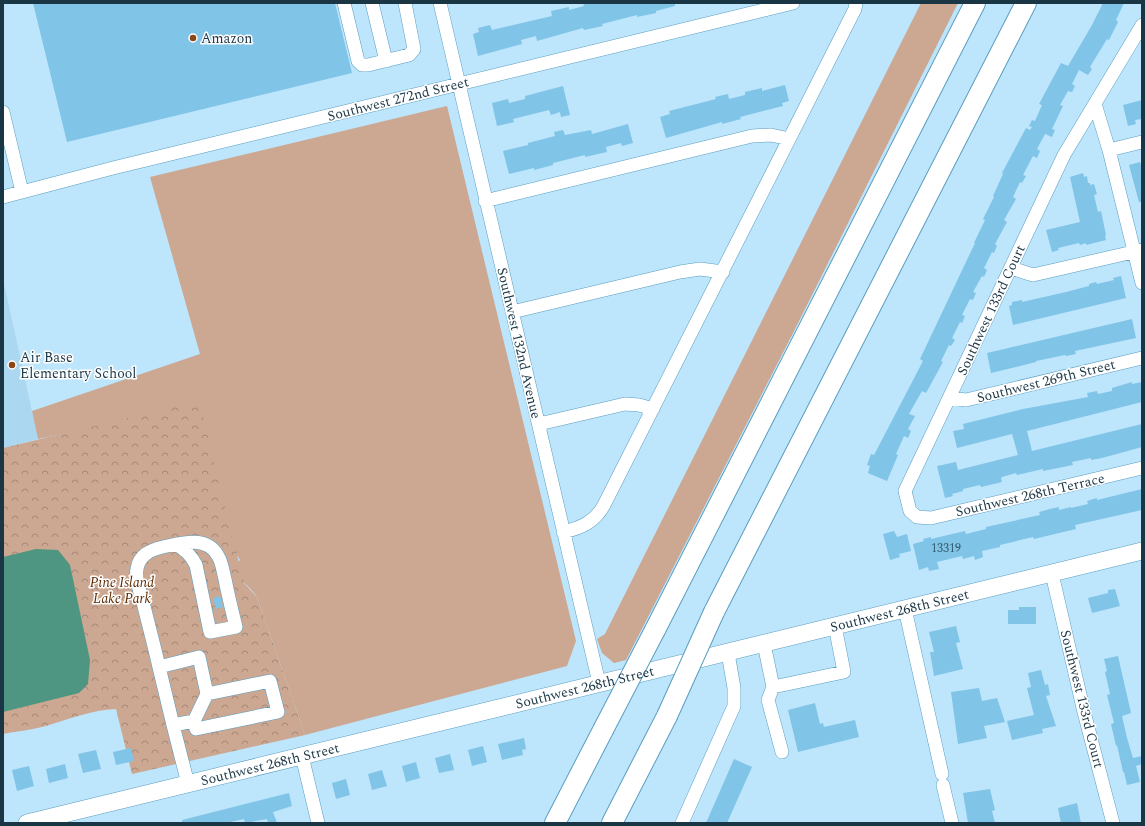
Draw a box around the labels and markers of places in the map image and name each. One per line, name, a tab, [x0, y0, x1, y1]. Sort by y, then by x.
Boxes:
place label: Amazon	[201, 28, 253, 49]
marker: Amazon	[188, 33, 198, 43]
place label: Air Base Elementary School	[20, 347, 136, 384]
marker: Air Base Elementary School	[7, 360, 17, 370]

